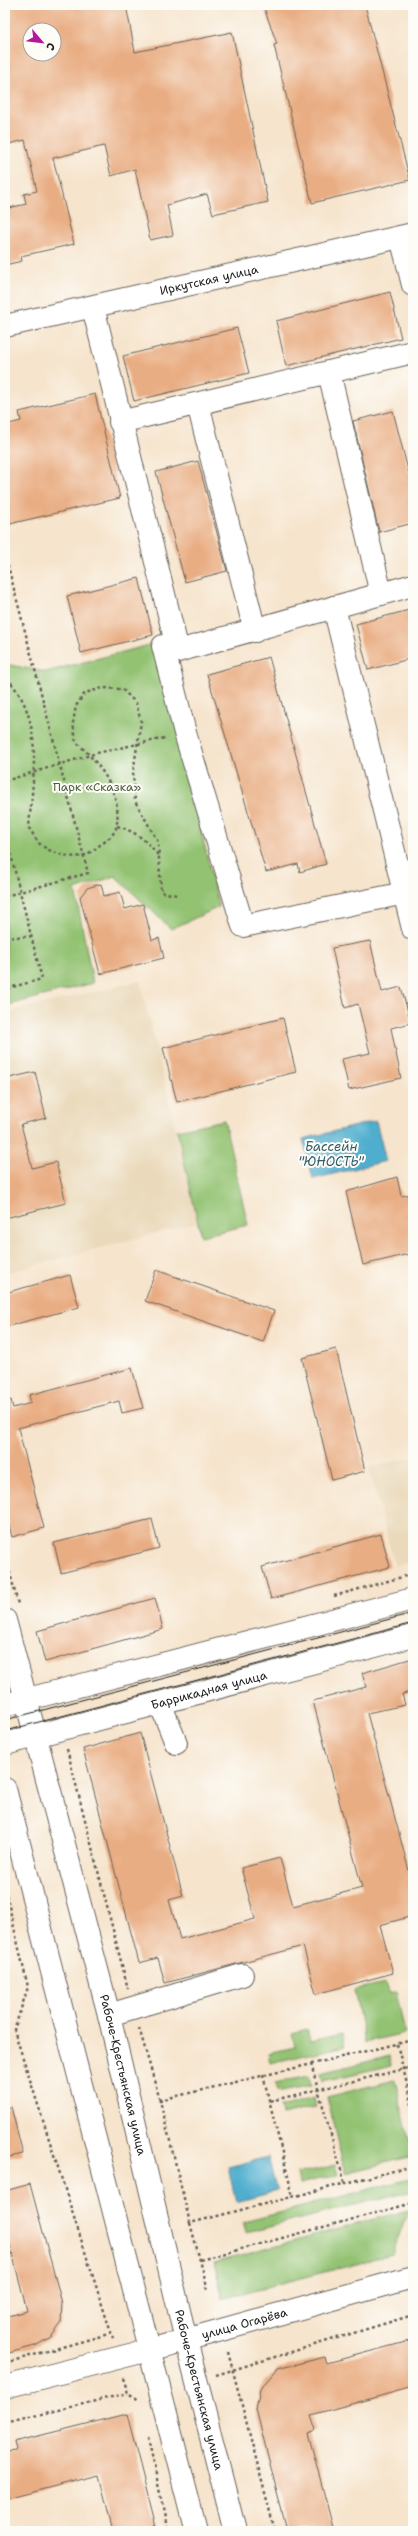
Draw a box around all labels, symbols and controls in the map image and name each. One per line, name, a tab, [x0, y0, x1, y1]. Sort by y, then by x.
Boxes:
north arrow	[22, 22, 62, 62]
text: С	[42, 40, 59, 53]
street label: Иркутская улица	[158, 261, 260, 299]
park label: Парк «Сказка»	[53, 779, 142, 795]
water label: Бассейн "ЮНОСТЬ"	[298, 1138, 365, 1170]
street label: Баррикадная улица	[149, 1667, 269, 1713]
street label: Рабоче-Крестьянская улица	[96, 1993, 150, 2157]
street label: улица Огарёва	[200, 2304, 290, 2343]
street label: Рабоче-Крестьянская улица	[171, 2308, 227, 2472]

